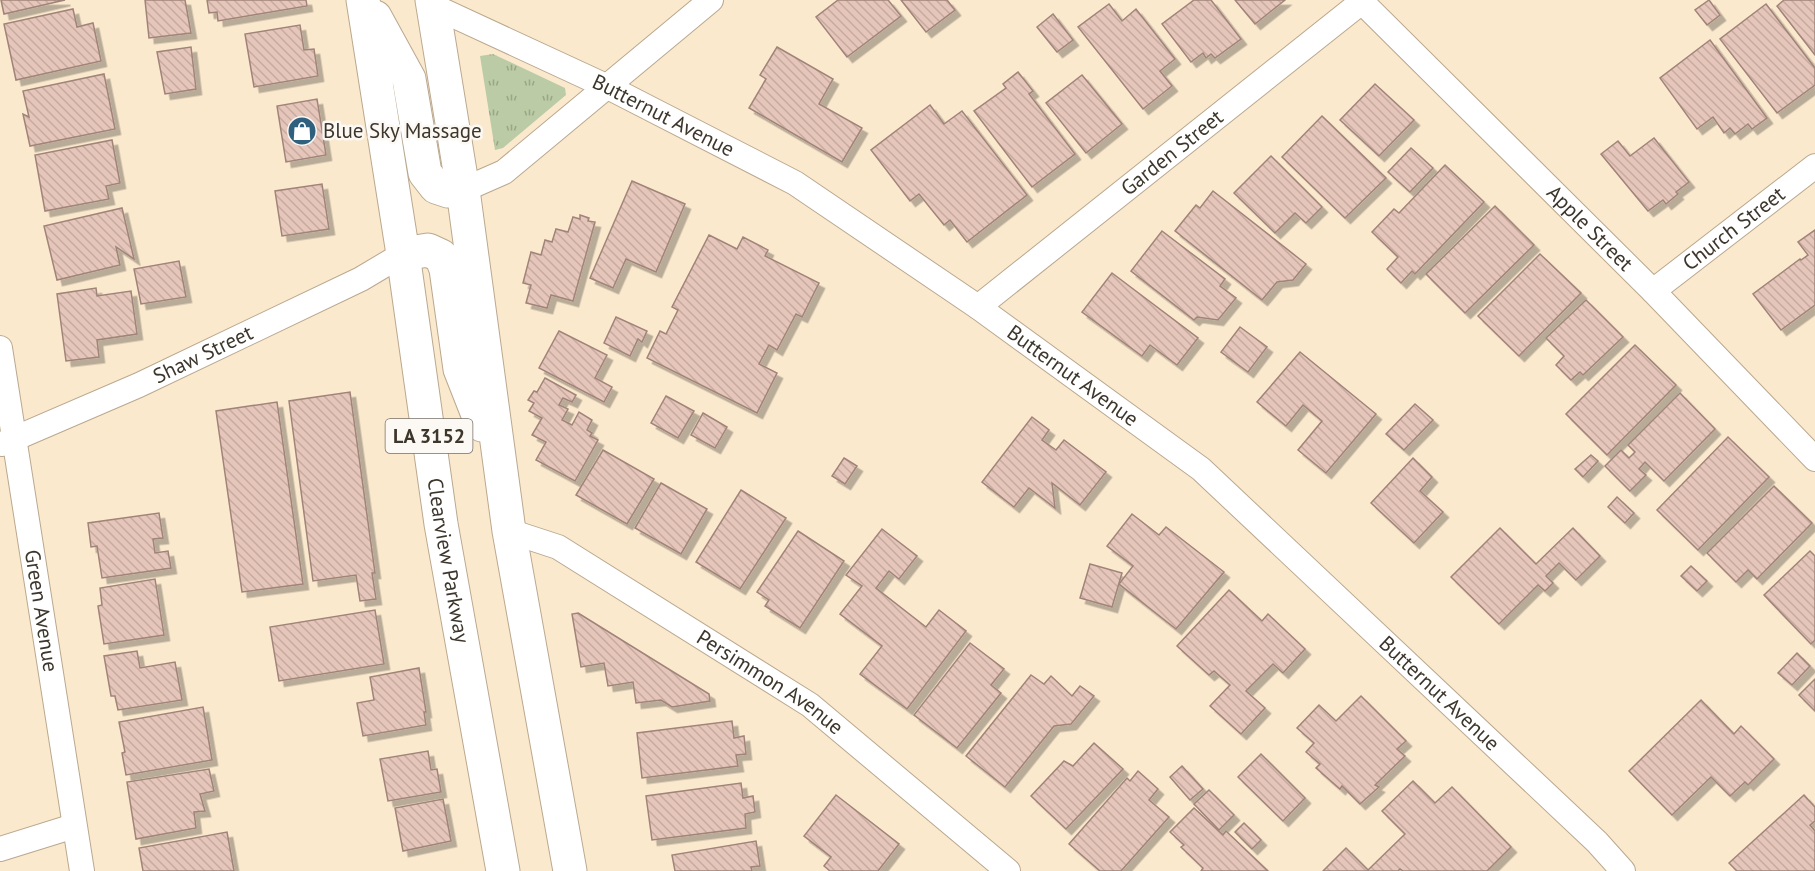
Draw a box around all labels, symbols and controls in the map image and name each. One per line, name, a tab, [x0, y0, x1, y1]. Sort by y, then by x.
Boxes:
street label: Butternut Avenue	[588, 68, 739, 163]
street label: Garden Street	[1115, 103, 1228, 201]
shop icon: Blue Sky Massage	[286, 115, 318, 147]
place label: Blue Sky Massage	[323, 117, 482, 144]
street label: Apple Street	[1541, 179, 1639, 277]
street label: Church Street	[1677, 180, 1790, 276]
street label: Shaw Street	[148, 319, 257, 389]
street label: Butternut Avenue	[1002, 319, 1144, 432]
road number: LA 3152	[386, 419, 472, 453]
street label: Clearview Parkway	[422, 476, 476, 646]
street label: Green Avenue	[19, 548, 65, 674]
street label: Persimmon Avenue	[692, 623, 849, 740]
street label: Butternut Avenue	[1374, 630, 1506, 756]

